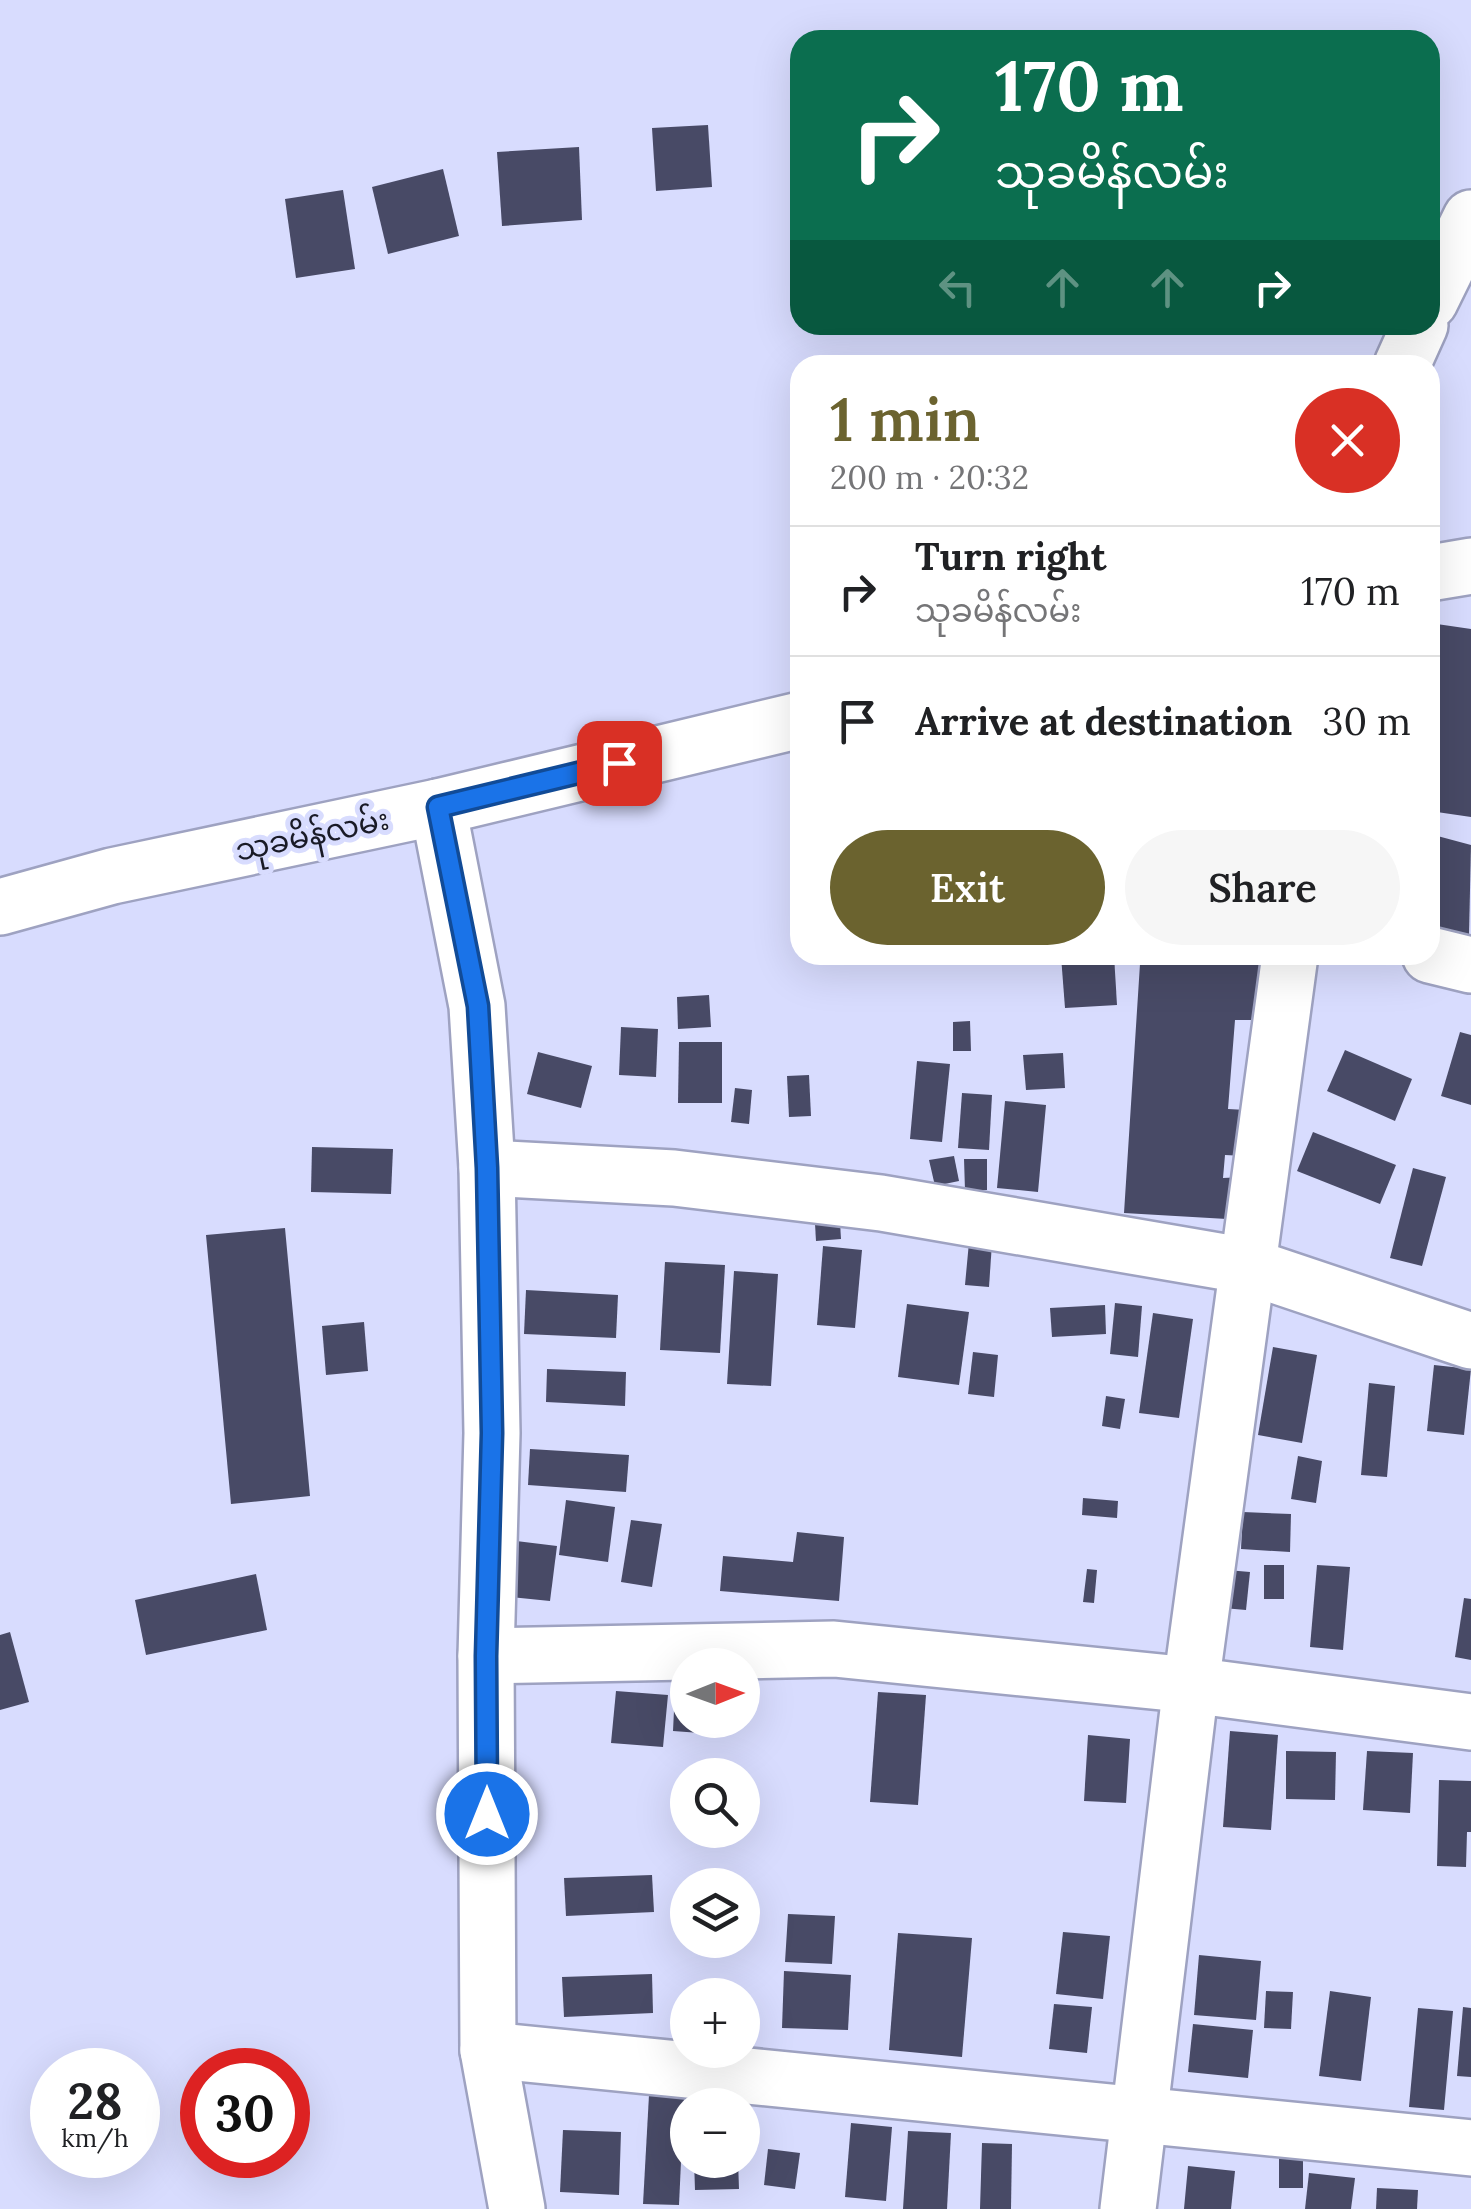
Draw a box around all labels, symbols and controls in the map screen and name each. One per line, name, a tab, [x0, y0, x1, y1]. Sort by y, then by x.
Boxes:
text: 170 m	[995, 41, 1184, 130]
icon: right	[830, 70, 960, 200]
text: သုခမိန်လမ်း	[995, 143, 1229, 200]
icon: left	[930, 260, 985, 315]
icon: ahead	[1035, 260, 1090, 315]
icon: ahead	[1140, 260, 1195, 315]
icon: right	[1245, 260, 1300, 315]
text: 1 min	[830, 381, 980, 457]
button: close	[1295, 388, 1400, 493]
text: 200 m · 20:32	[830, 457, 1029, 498]
text: Turn right	[915, 532, 1106, 580]
icon: right	[830, 564, 885, 619]
text: 170 m	[1301, 567, 1400, 615]
text: သုခမိန်လမ်း	[915, 590, 1081, 631]
icon: arrive	[830, 694, 885, 749]
text: Arrive at destination	[915, 697, 1292, 745]
text: 30 m	[1322, 697, 1411, 745]
pin	[577, 721, 662, 806]
icon: arrive	[592, 736, 647, 791]
street label: သုခမိန်လမ်း	[231, 797, 394, 876]
button: Exit	[830, 830, 1105, 945]
button: Share	[1125, 830, 1400, 945]
north arrow	[670, 1648, 760, 1738]
map controls	[670, 1648, 760, 2178]
button: search	[670, 1758, 760, 1848]
position arrow	[435, 1762, 539, 1866]
button: layers	[670, 1868, 760, 1958]
button: +	[670, 1978, 760, 2068]
speed limit sign: 30	[180, 2048, 310, 2178]
text: 28	[67, 2069, 123, 2133]
button: −	[670, 2088, 760, 2178]
text: km/h	[61, 2122, 129, 2154]

